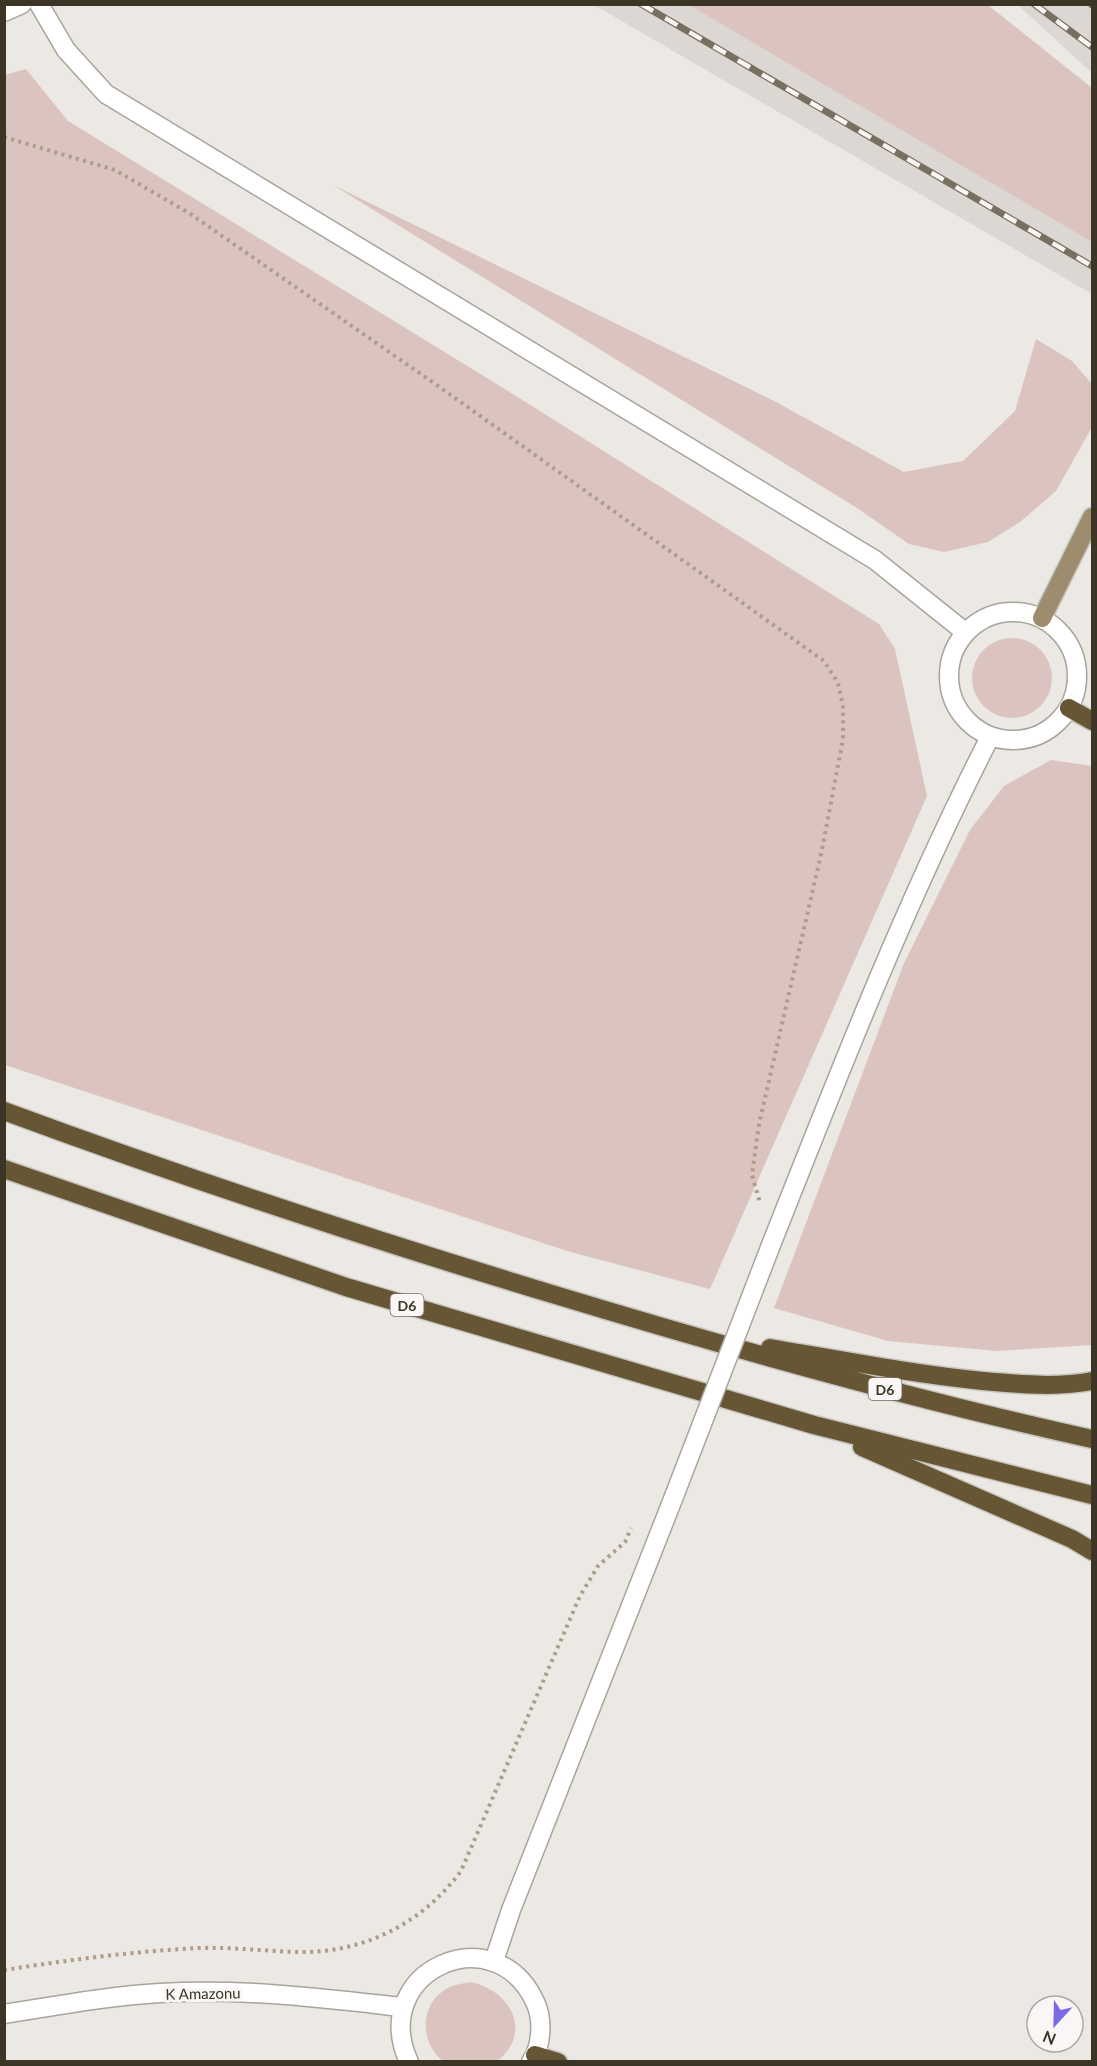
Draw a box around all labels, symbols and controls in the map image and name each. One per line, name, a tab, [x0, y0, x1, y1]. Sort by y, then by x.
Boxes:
road number: D6	[390, 1294, 424, 1316]
road number: D6	[868, 1378, 902, 1400]
street label: K Amazonu	[165, 1983, 241, 2003]
north arrow	[1025, 1994, 1085, 2054]
text: N	[1040, 2027, 1058, 2049]

